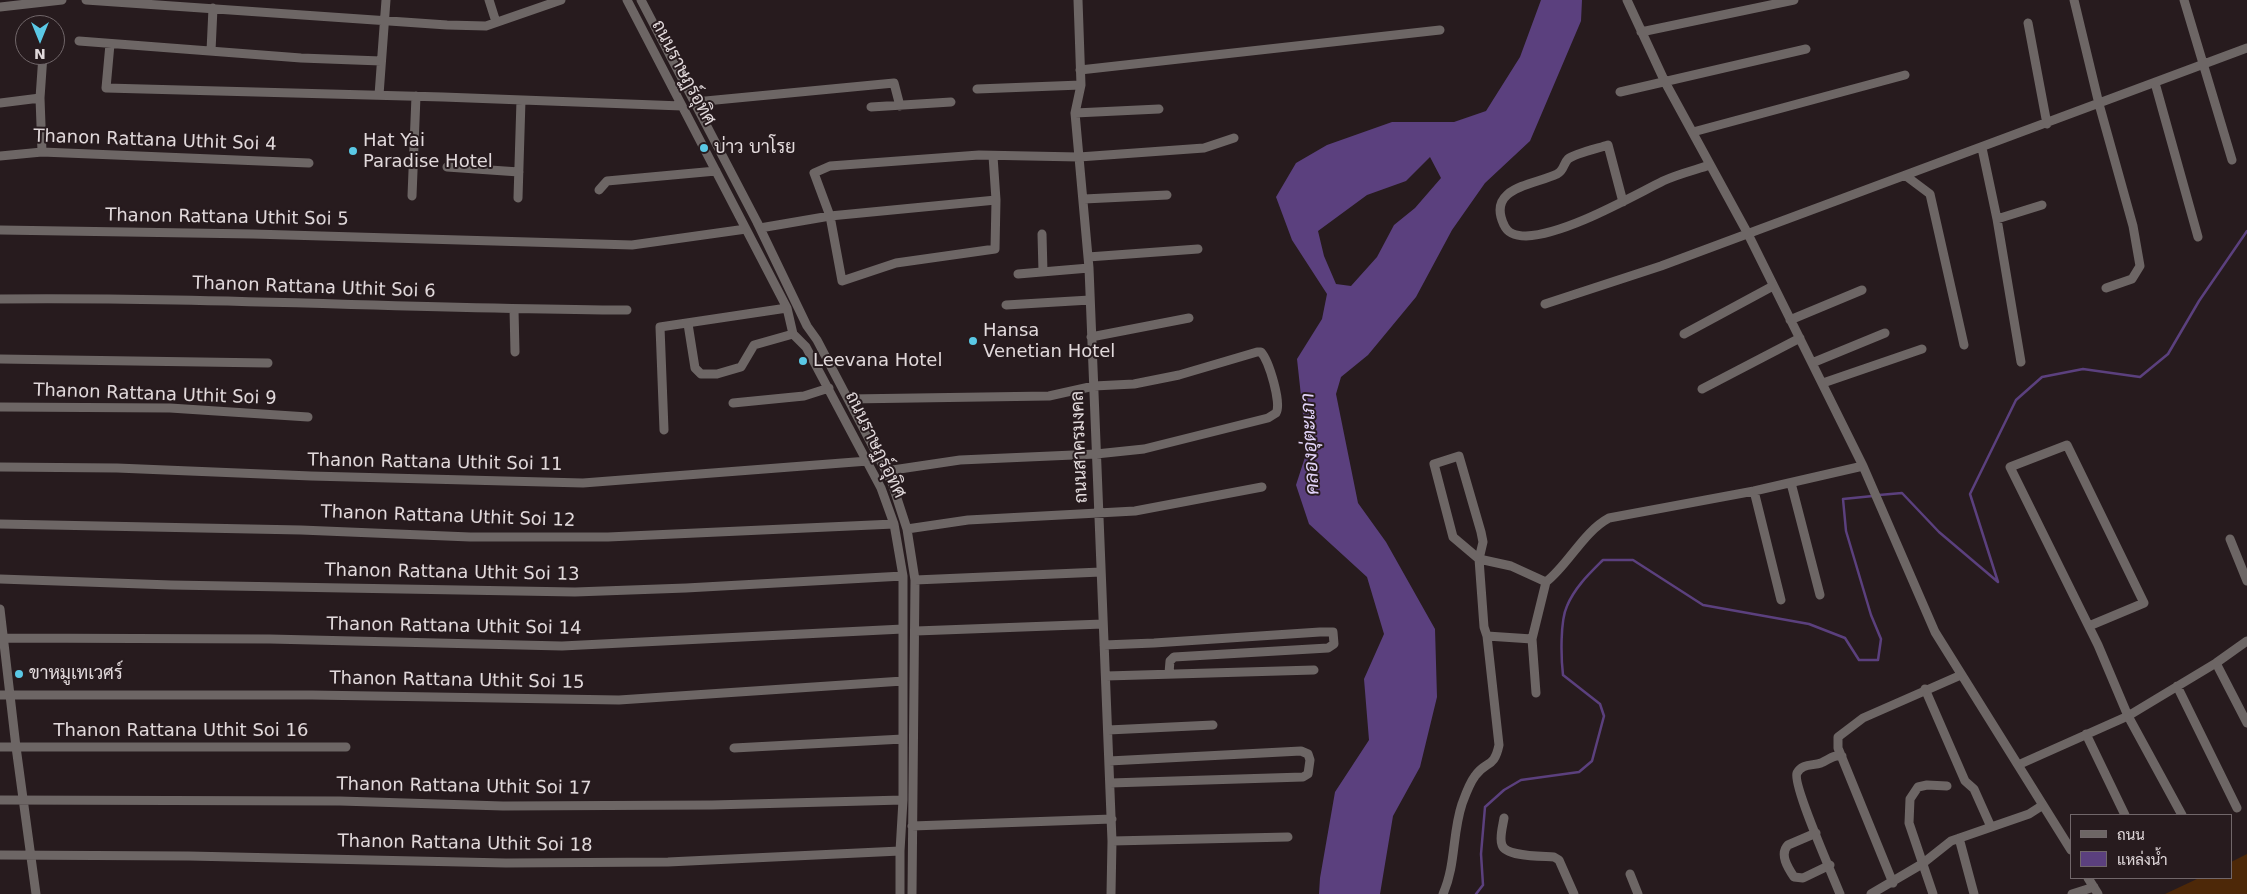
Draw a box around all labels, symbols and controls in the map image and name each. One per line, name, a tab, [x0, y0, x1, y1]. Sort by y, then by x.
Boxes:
north arrow	[15, 15, 65, 65]
street label: ถนนราษฏร์อุทิศ	[646, 17, 720, 129]
text: N	[34, 46, 46, 62]
street label: Thanon Rattana Uthit Soi 4	[33, 126, 277, 156]
place label: Hat Yai Paradise Hotel	[363, 130, 493, 172]
place label: บ่าว บาโรย	[714, 137, 795, 159]
marker: บ่าว บาโรย	[698, 142, 710, 154]
marker: Hat Yai Paradise Hotel	[347, 145, 359, 157]
street label: Thanon Rattana Uthit Soi 5	[105, 205, 349, 231]
street label: Thanon Rattana Uthit Soi 6	[192, 273, 436, 303]
place label: Hansa Venetian Hotel	[983, 320, 1115, 362]
marker: Hansa Venetian Hotel	[967, 335, 979, 347]
place label: Leevana Hotel	[813, 350, 942, 372]
marker: Leevana Hotel	[797, 355, 809, 367]
street label: Thanon Rattana Uthit Soi 9	[33, 380, 277, 410]
street label: ถนนราษฏร์อุทิศ	[840, 388, 910, 502]
street label: ถนนสาครมงคล	[1067, 390, 1093, 504]
water label: คลองอุ่ตะเภา	[1297, 393, 1325, 495]
street label: Thanon Rattana Uthit Soi 11	[307, 450, 563, 476]
street label: Thanon Rattana Uthit Soi 12	[320, 502, 576, 532]
street label: Thanon Rattana Uthit Soi 13	[324, 560, 580, 586]
street label: Thanon Rattana Uthit Soi 14	[326, 614, 582, 640]
place label: ขาหมูเทเวศร์	[29, 663, 123, 685]
marker: ขาหมูเทเวศร์	[13, 668, 25, 680]
street label: Thanon Rattana Uthit Soi 15	[329, 668, 585, 694]
street label: Thanon Rattana Uthit Soi 16	[54, 720, 308, 742]
street label: Thanon Rattana Uthit Soi 17	[336, 774, 592, 800]
legend	[2070, 814, 2232, 879]
text: ถนน	[2117, 826, 2145, 844]
street label: Thanon Rattana Uthit Soi 18	[337, 831, 593, 857]
text: แหล่งน้ำ	[2117, 851, 2168, 869]

